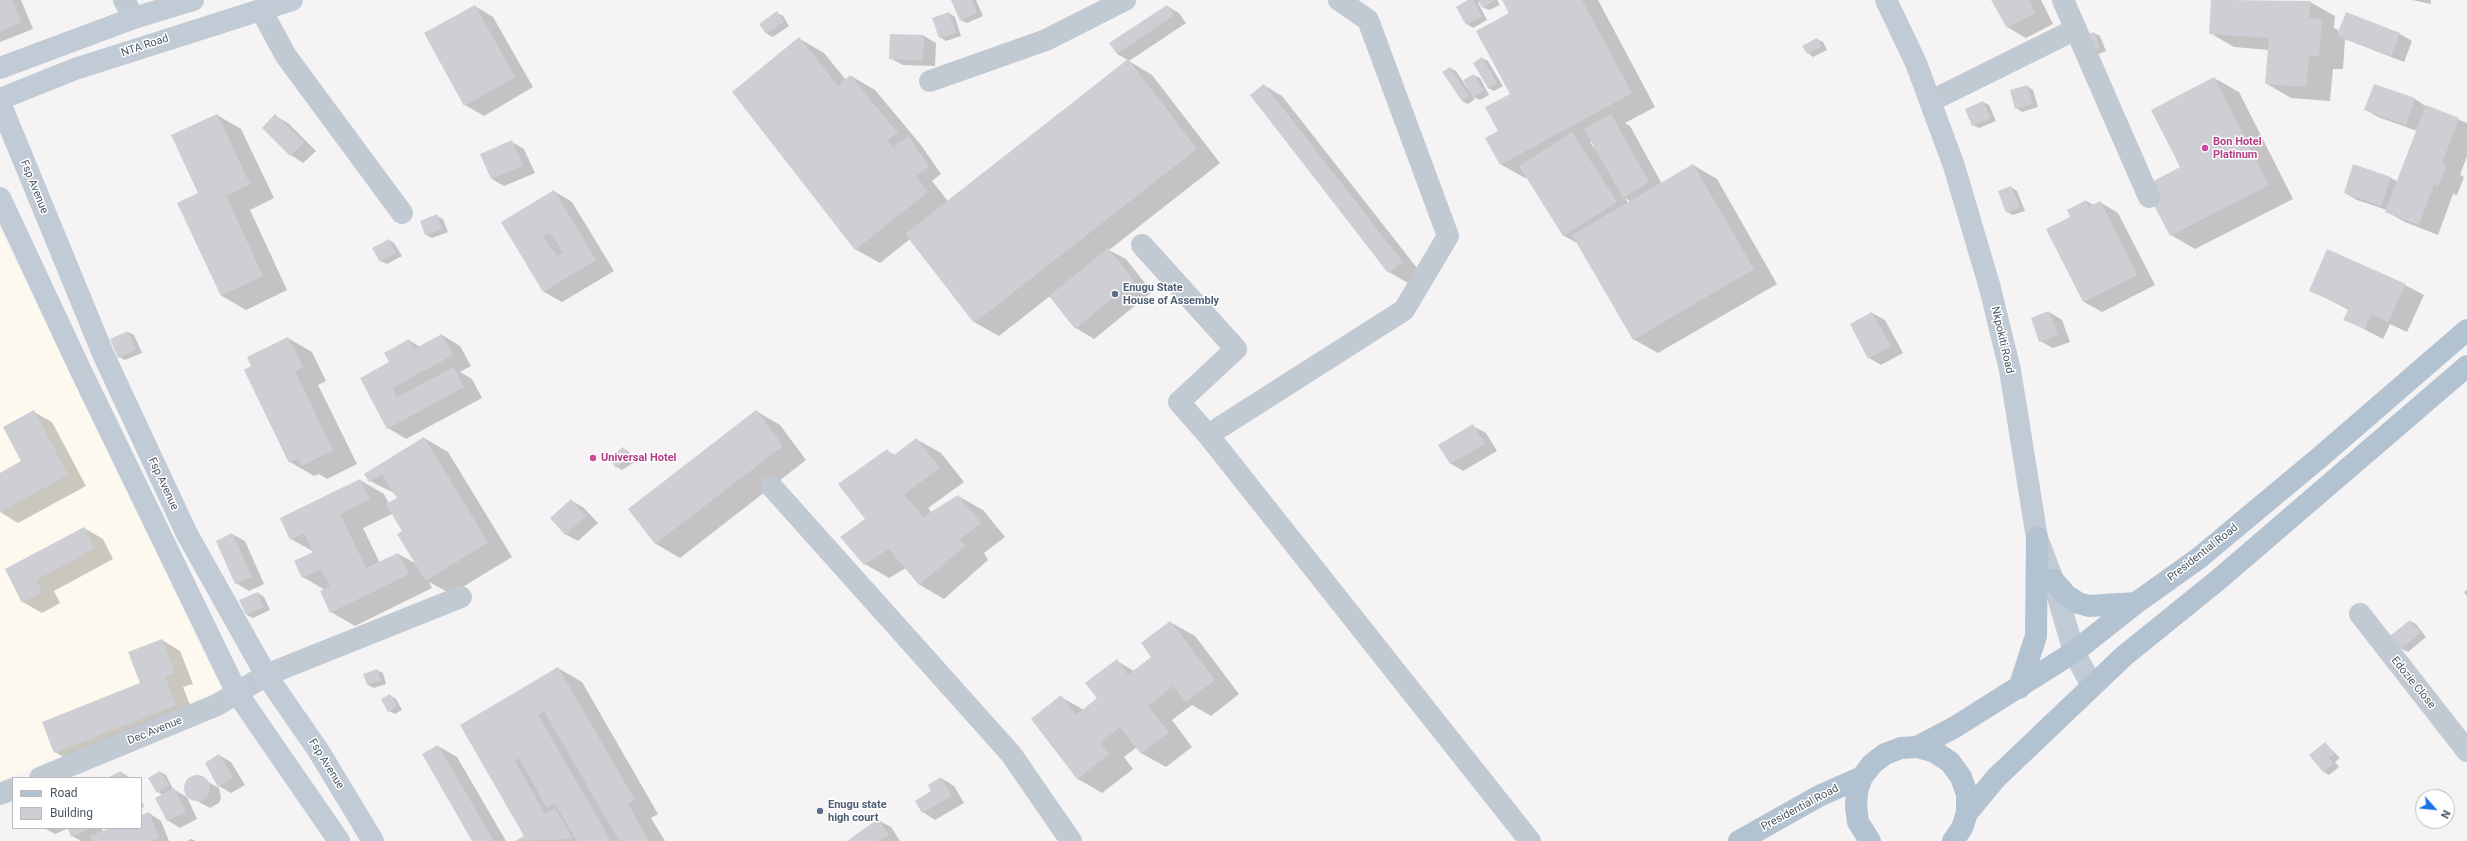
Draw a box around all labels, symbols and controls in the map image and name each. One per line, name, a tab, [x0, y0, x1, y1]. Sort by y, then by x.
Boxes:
street label: NTA Road	[120, 32, 170, 60]
place label: Bon Hotel Platinum	[2213, 135, 2262, 161]
marker: Bon Hotel Platinum	[2200, 143, 2210, 153]
street label: Fsp Avenue	[17, 158, 51, 216]
place label: Enugu State House of Assembly	[1123, 281, 1219, 307]
marker: Enugu State House of Assembly	[1110, 289, 1120, 299]
street label: Nkpokiti Road	[1988, 305, 2016, 375]
place label: Universal Hotel	[601, 451, 677, 465]
marker: Universal Hotel	[588, 453, 598, 463]
street label: Fsp Avenue	[145, 456, 181, 512]
street label: Presidential Road	[2165, 521, 2241, 585]
street label: Edozie Close	[2388, 654, 2438, 712]
street label: Dec Avenue	[126, 714, 184, 748]
street label: Fsp Avenue	[305, 736, 347, 792]
legend	[12, 777, 142, 829]
street label: Presidential Road	[1759, 782, 1841, 834]
text: Road	[50, 786, 78, 800]
north arrow	[2415, 789, 2455, 829]
place label: Enugu state high court	[828, 798, 887, 824]
text: Building	[50, 806, 93, 820]
marker: Enugu state high court	[815, 806, 825, 816]
text: N	[2438, 808, 2453, 821]

